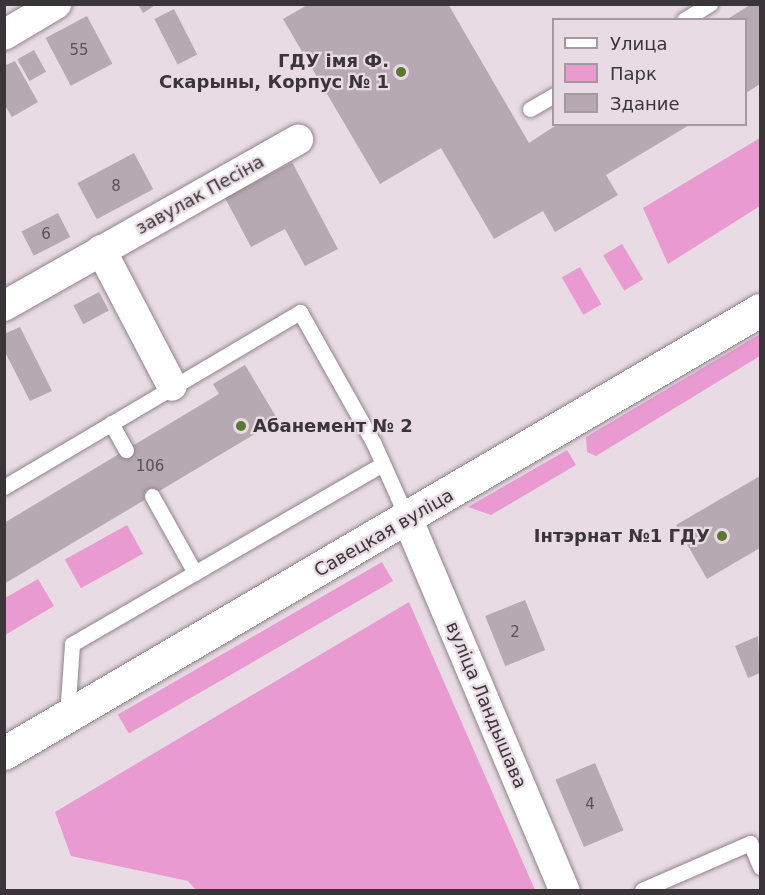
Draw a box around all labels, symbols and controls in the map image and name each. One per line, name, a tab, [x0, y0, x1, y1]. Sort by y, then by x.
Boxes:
legend	[552, 18, 747, 126]
text: Улица	[610, 33, 667, 54]
house number: 55	[69, 42, 89, 60]
place label: ГДУ імя Ф. Скарыны, Корпус № 1	[159, 51, 389, 94]
text: Парк	[610, 63, 657, 84]
marker: ГДУ імя Ф. Скарыны, Корпус № 1	[394, 65, 408, 79]
text: Здание	[610, 93, 680, 114]
street label: завулак Песіна	[132, 151, 268, 239]
house number: 8	[111, 178, 121, 196]
house number: 6	[41, 226, 51, 244]
place label: Абанемент № 2	[253, 415, 413, 437]
marker: Абанемент № 2	[234, 419, 248, 433]
house number: 106	[136, 458, 164, 476]
street label: Савецкая вуліца	[311, 484, 457, 582]
place label: Інтэрнат №1 ГДУ	[534, 525, 710, 547]
marker: Інтэрнат №1 ГДУ	[715, 529, 729, 543]
street label: вуліца Ландышава	[441, 618, 531, 792]
house number: 2	[510, 624, 520, 642]
house number: 4	[585, 796, 595, 814]

